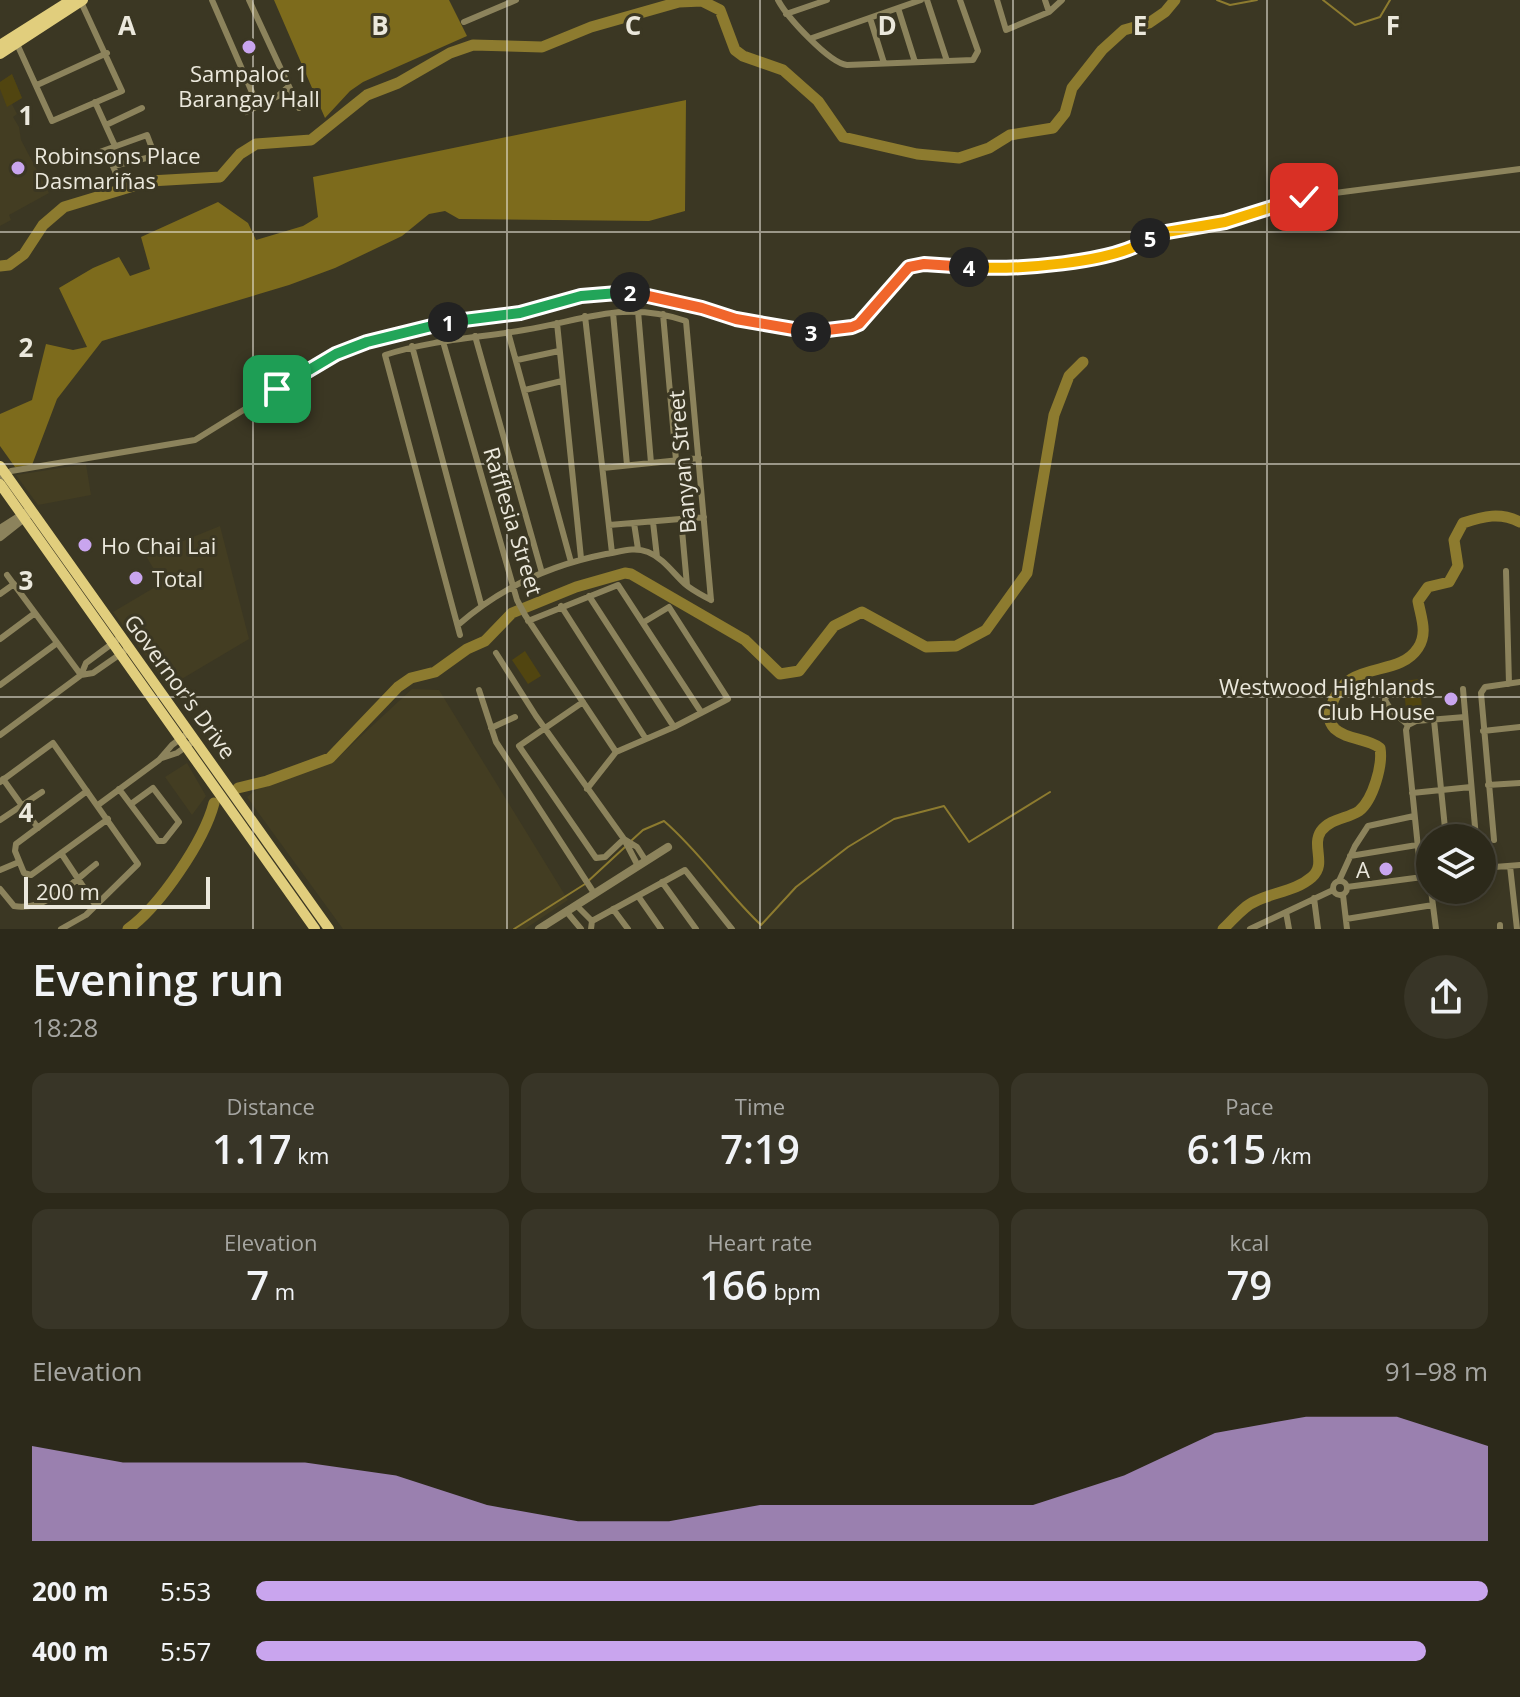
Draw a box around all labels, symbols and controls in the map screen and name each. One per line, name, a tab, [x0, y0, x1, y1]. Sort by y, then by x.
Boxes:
text: A	[118, 7, 136, 43]
text: B	[371, 7, 389, 43]
text: C	[625, 7, 641, 43]
text: D	[877, 7, 897, 43]
text: E	[1133, 7, 1147, 43]
text: F	[1386, 7, 1400, 43]
marker: Sampaloc 1 Barangay Hall	[240, 38, 258, 56]
place label: Sampaloc 1 Barangay Hall	[178, 58, 320, 113]
text: 1	[19, 97, 33, 133]
place label: Robinsons Place Dasmariñas	[34, 140, 201, 195]
marker: Robinsons Place Dasmariñas	[9, 159, 27, 177]
pin	[1270, 163, 1338, 231]
icon: check	[1282, 175, 1326, 219]
pin: 5	[1130, 218, 1170, 258]
text: 5	[1144, 223, 1156, 253]
pin: 4	[949, 247, 989, 287]
text: 4	[963, 252, 975, 282]
pin: 2	[610, 272, 650, 312]
text: 2	[624, 277, 636, 307]
pin: 1	[428, 302, 468, 342]
text: 1	[442, 307, 454, 337]
pin: 3	[791, 312, 831, 352]
text: 3	[805, 317, 817, 347]
text: 2	[19, 329, 34, 365]
pin	[243, 355, 311, 423]
icon: arrive	[255, 367, 299, 411]
street label: Banyan Street	[660, 389, 702, 535]
street label: Rafflesia Street	[477, 443, 551, 599]
place label: Ho Chai Lai	[101, 530, 216, 560]
marker: Ho Chai Lai	[76, 536, 94, 554]
text: 3	[19, 562, 33, 598]
place label: Total	[152, 563, 203, 593]
marker: Total	[127, 569, 145, 587]
street label: Governor's Drive	[118, 608, 244, 764]
place label: Westwood Highlands Club House	[1219, 671, 1435, 726]
marker: Westwood Highlands Club House	[1442, 690, 1460, 708]
text: 4	[19, 794, 34, 830]
map controls	[1416, 824, 1496, 904]
button: layers	[1416, 824, 1496, 904]
place label: A	[1356, 854, 1370, 884]
marker: A	[1377, 860, 1395, 878]
scale bar	[24, 873, 210, 909]
text: 200 m	[36, 876, 100, 906]
text: Evening run	[32, 949, 284, 1009]
button: share	[1404, 955, 1488, 1039]
text: 18:28	[32, 1009, 98, 1045]
text: Distance	[226, 1091, 315, 1121]
text: Time	[735, 1091, 785, 1121]
text: Pace	[1225, 1091, 1274, 1121]
text: 1.17	[212, 1121, 292, 1176]
text: 7:19	[720, 1121, 800, 1176]
text: 6:15	[1187, 1121, 1266, 1176]
text: km	[292, 1140, 329, 1170]
text: /km	[1266, 1140, 1312, 1170]
text: Elevation	[224, 1227, 317, 1257]
text: Heart rate	[708, 1227, 812, 1257]
text: kcal	[1229, 1227, 1269, 1257]
text: 7	[246, 1257, 269, 1312]
text: 166	[699, 1257, 768, 1312]
text: 79	[1226, 1257, 1272, 1312]
text: m	[269, 1276, 295, 1306]
text: bpm	[768, 1276, 821, 1306]
text: Elevation	[32, 1353, 142, 1389]
text: 91–98 m	[1385, 1353, 1488, 1389]
text: 200 m	[32, 1573, 109, 1609]
text: 5:53	[160, 1573, 211, 1609]
text: 400 m	[32, 1633, 109, 1669]
text: 5:57	[160, 1633, 211, 1669]

